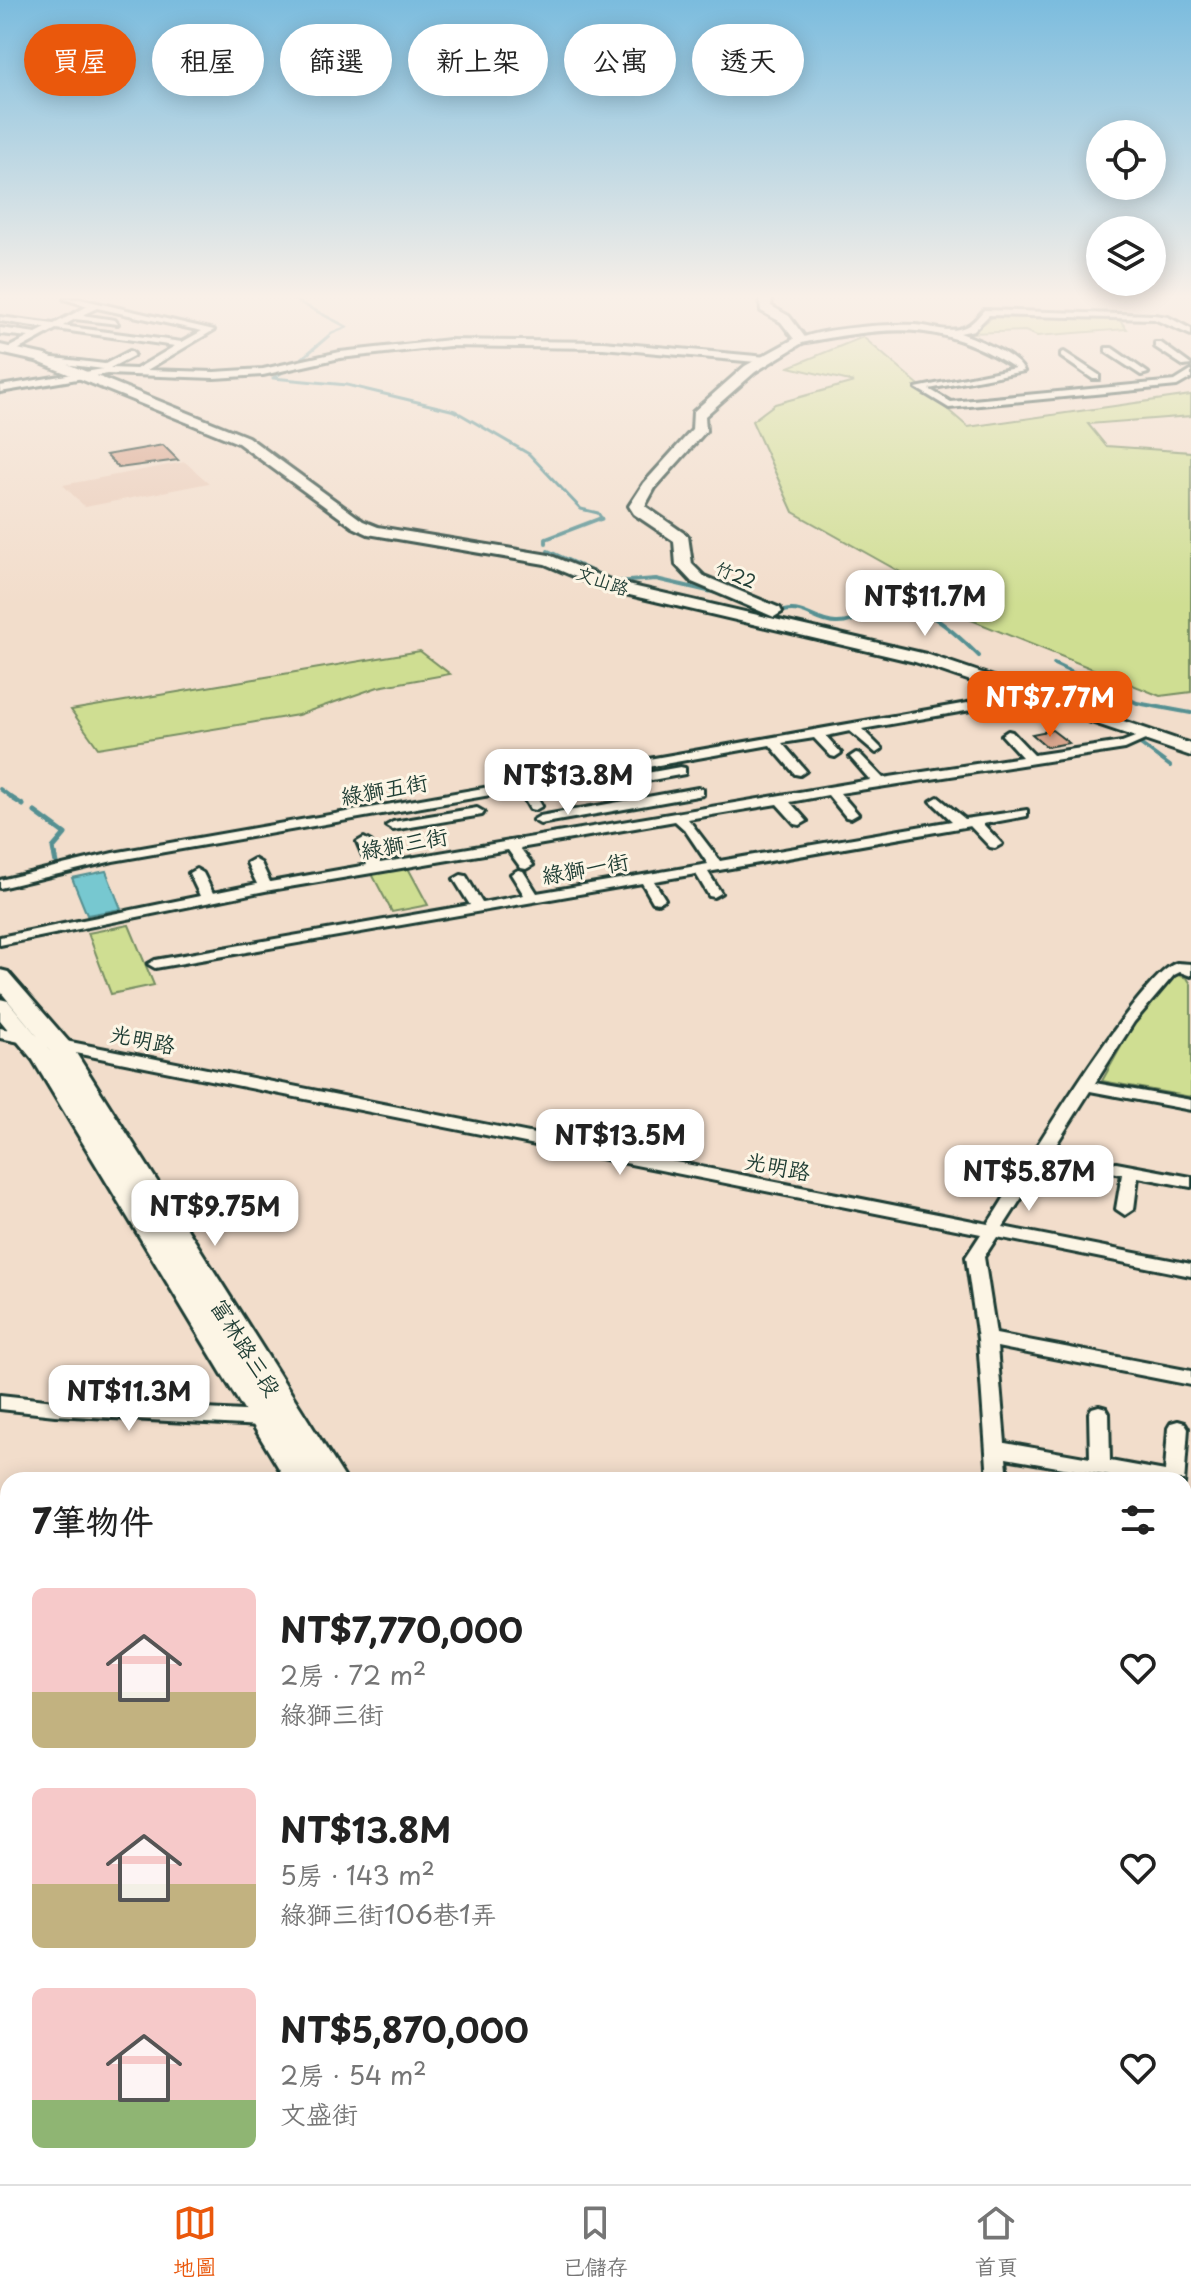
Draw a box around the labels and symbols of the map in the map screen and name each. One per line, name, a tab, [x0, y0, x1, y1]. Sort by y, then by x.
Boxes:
street label: 竹22	[711, 553, 761, 595]
street label: 文山路	[573, 558, 633, 602]
pin: NT$11.7M	[842, 570, 1008, 638]
pin: NT$7.77M	[967, 671, 1133, 739]
pin: NT$13.8M	[485, 749, 651, 817]
street label: 綠獅五街	[338, 764, 430, 812]
street label: 綠獅三街	[358, 818, 450, 866]
street label: 綠獅一街	[539, 843, 631, 891]
street label: 光明路	[107, 1015, 179, 1061]
pin: NT$13.5M	[537, 1109, 703, 1177]
street label: 光明路	[742, 1143, 814, 1187]
pin: NT$5.87M	[946, 1145, 1112, 1213]
pin: NT$9.75M	[132, 1180, 298, 1248]
street label: 富林路三段	[204, 1292, 290, 1402]
pin: NT$11.3M	[46, 1365, 212, 1433]

